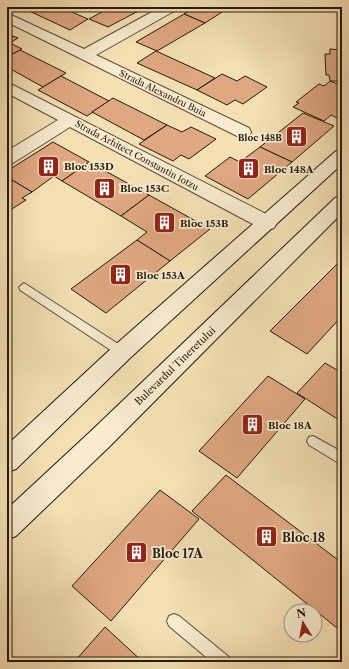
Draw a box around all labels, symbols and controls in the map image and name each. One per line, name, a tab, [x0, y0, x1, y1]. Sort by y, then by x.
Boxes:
street label: Strada Alexandru Buia	[118, 67, 209, 119]
street label: Strada Arhitect Constantin Iotzu	[73, 118, 201, 192]
building icon: Bloc 148B	[284, 124, 310, 150]
place label: Bloc 148B	[238, 132, 282, 143]
building icon: Bloc 153D	[35, 153, 61, 179]
building icon: Bloc 148A	[236, 156, 262, 182]
place label: Bloc 153D	[64, 160, 114, 173]
place label: Bloc 148A	[264, 163, 314, 176]
building icon: Bloc 153C	[92, 175, 118, 201]
place label: Bloc 153C	[120, 182, 169, 195]
building icon: Bloc 153B	[152, 210, 178, 236]
place label: Bloc 153B	[180, 217, 229, 230]
building icon: Bloc 153A	[108, 262, 134, 288]
place label: Bloc 153A	[136, 269, 185, 282]
street label: Bulevardul Tineretului	[132, 324, 218, 408]
building icon: Bloc 18A	[240, 412, 266, 438]
place label: Bloc 18A	[268, 419, 312, 432]
building icon: Bloc 18	[253, 524, 279, 550]
place label: Bloc 18	[282, 530, 325, 545]
building icon: Bloc 17A	[123, 540, 149, 566]
place label: Bloc 17A	[152, 546, 204, 561]
north arrow	[283, 603, 323, 643]
text: N	[295, 605, 308, 621]

